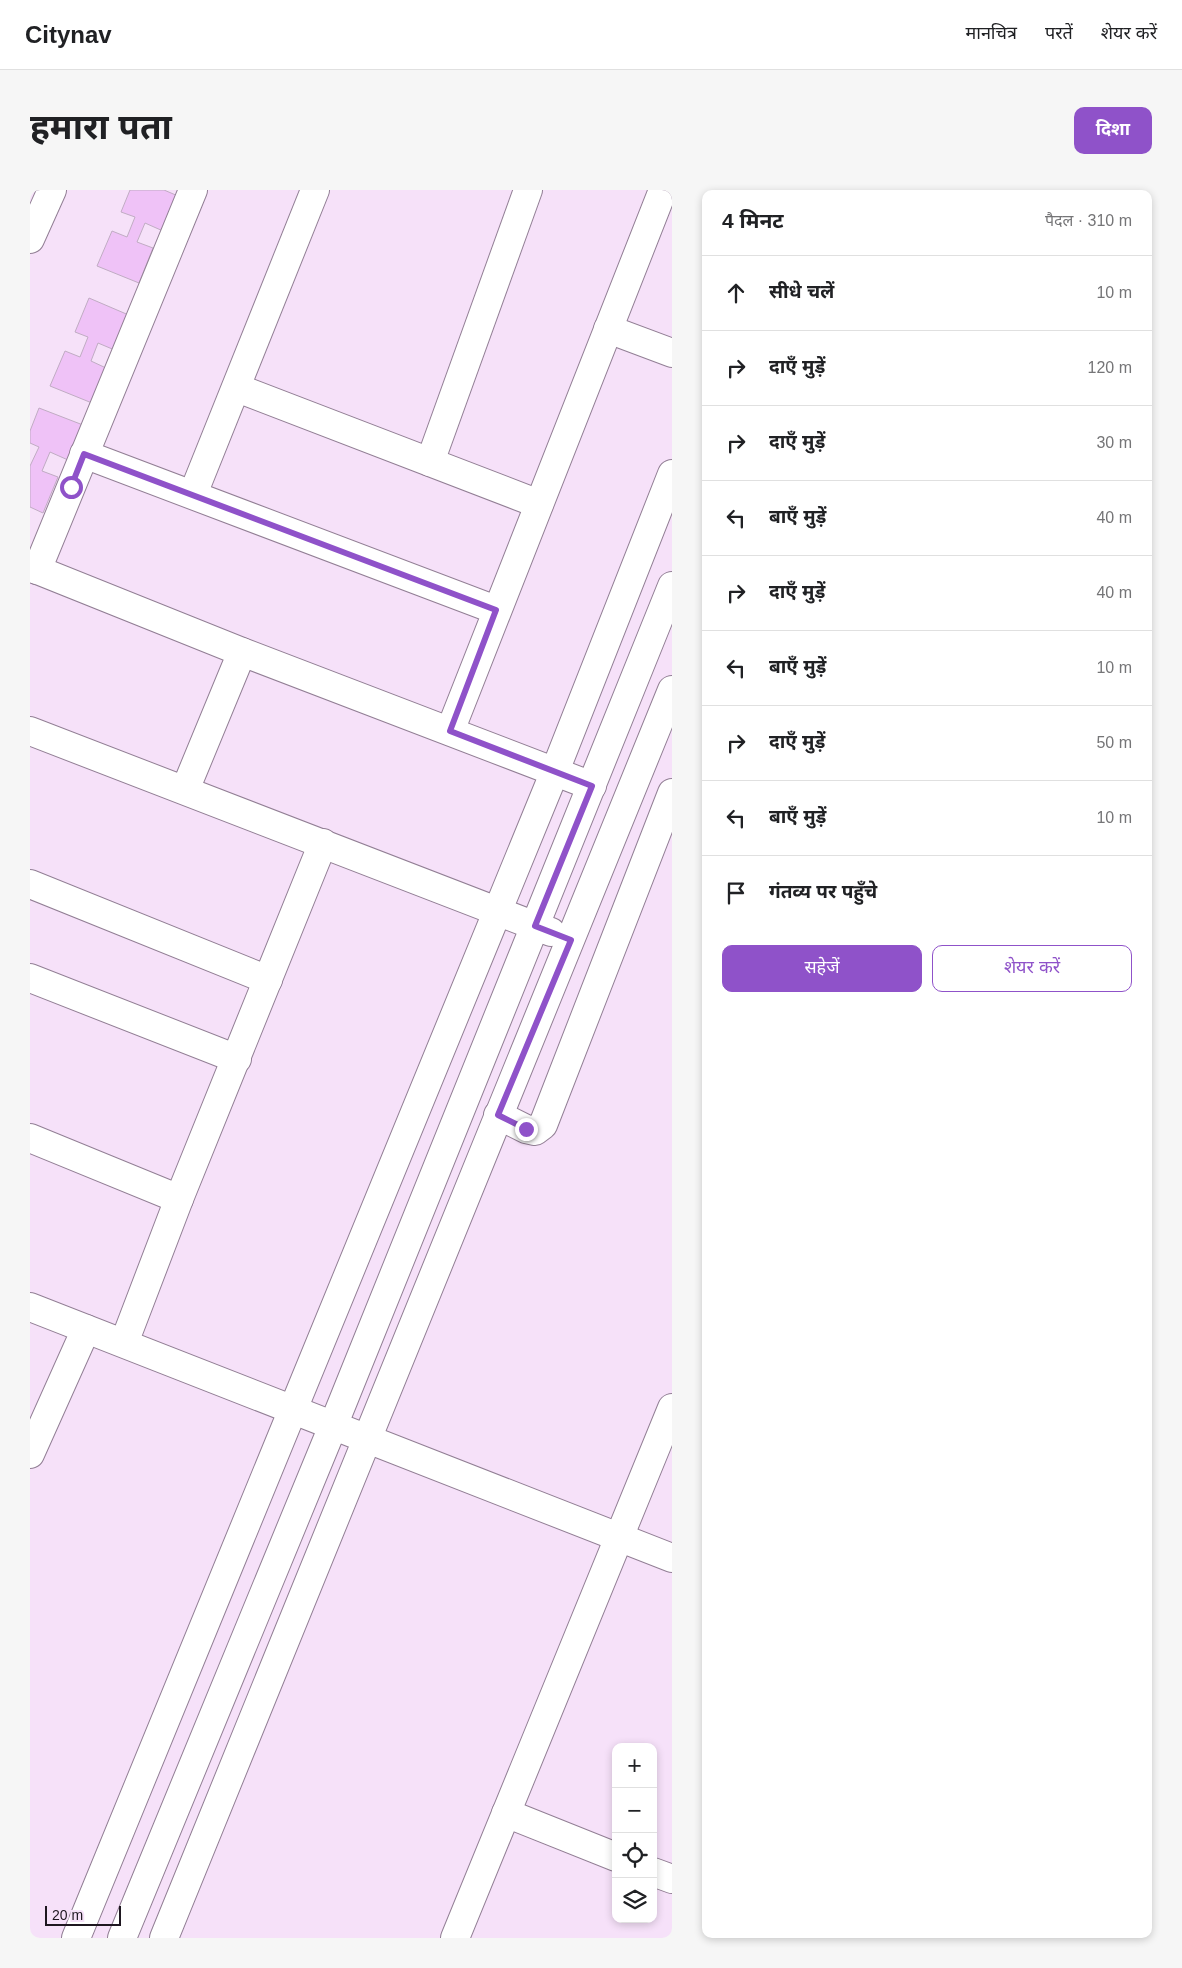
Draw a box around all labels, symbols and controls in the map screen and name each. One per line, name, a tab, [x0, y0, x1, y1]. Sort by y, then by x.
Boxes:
text: Citynav	[25, 21, 112, 48]
text: मानचित्र	[965, 23, 1017, 43]
text: परतें	[1045, 23, 1073, 43]
text: शेयर करें	[1101, 23, 1157, 43]
text: हमारा पता	[30, 107, 172, 146]
button: दिशा	[1074, 107, 1152, 154]
text: 4 मिनट	[722, 209, 784, 232]
text: पैदल · 310 m	[1045, 212, 1132, 229]
icon: ahead	[722, 279, 750, 307]
text: सीधे चलें	[769, 281, 834, 302]
text: 10 m	[1096, 284, 1132, 301]
icon: right	[722, 354, 750, 382]
text: दाएँ मुड़ें	[769, 356, 825, 377]
text: 120 m	[1088, 359, 1132, 376]
icon: right	[722, 429, 750, 457]
text: दाएँ मुड़ें	[769, 431, 825, 452]
text: 30 m	[1096, 434, 1132, 451]
route start	[60, 476, 83, 499]
icon: left	[722, 504, 750, 532]
text: बाएँ मुड़ें	[769, 506, 826, 527]
text: 40 m	[1096, 509, 1132, 526]
icon: right	[722, 579, 750, 607]
text: दाएँ मुड़ें	[769, 581, 825, 602]
text: 40 m	[1096, 584, 1132, 601]
icon: left	[722, 654, 750, 682]
text: बाएँ मुड़ें	[769, 656, 826, 677]
text: 10 m	[1096, 659, 1132, 676]
icon: right	[722, 729, 750, 757]
text: दाएँ मुड़ें	[769, 731, 825, 752]
text: 50 m	[1096, 734, 1132, 751]
icon: left	[722, 804, 750, 832]
text: बाएँ मुड़ें	[769, 806, 826, 827]
text: 10 m	[1096, 809, 1132, 826]
icon: arrive	[722, 879, 750, 907]
text: गंतव्य पर पहुँचे	[769, 881, 877, 902]
button: सहेजें	[722, 945, 922, 992]
button: शेयर करें	[932, 945, 1132, 992]
route end	[515, 1118, 538, 1141]
map controls	[612, 1743, 657, 1923]
button: +	[612, 1743, 657, 1788]
button: −	[612, 1788, 657, 1833]
button: locate	[612, 1833, 657, 1878]
button: layers	[612, 1878, 657, 1923]
scale bar	[45, 1903, 121, 1926]
text: 20 m	[52, 1907, 83, 1923]

